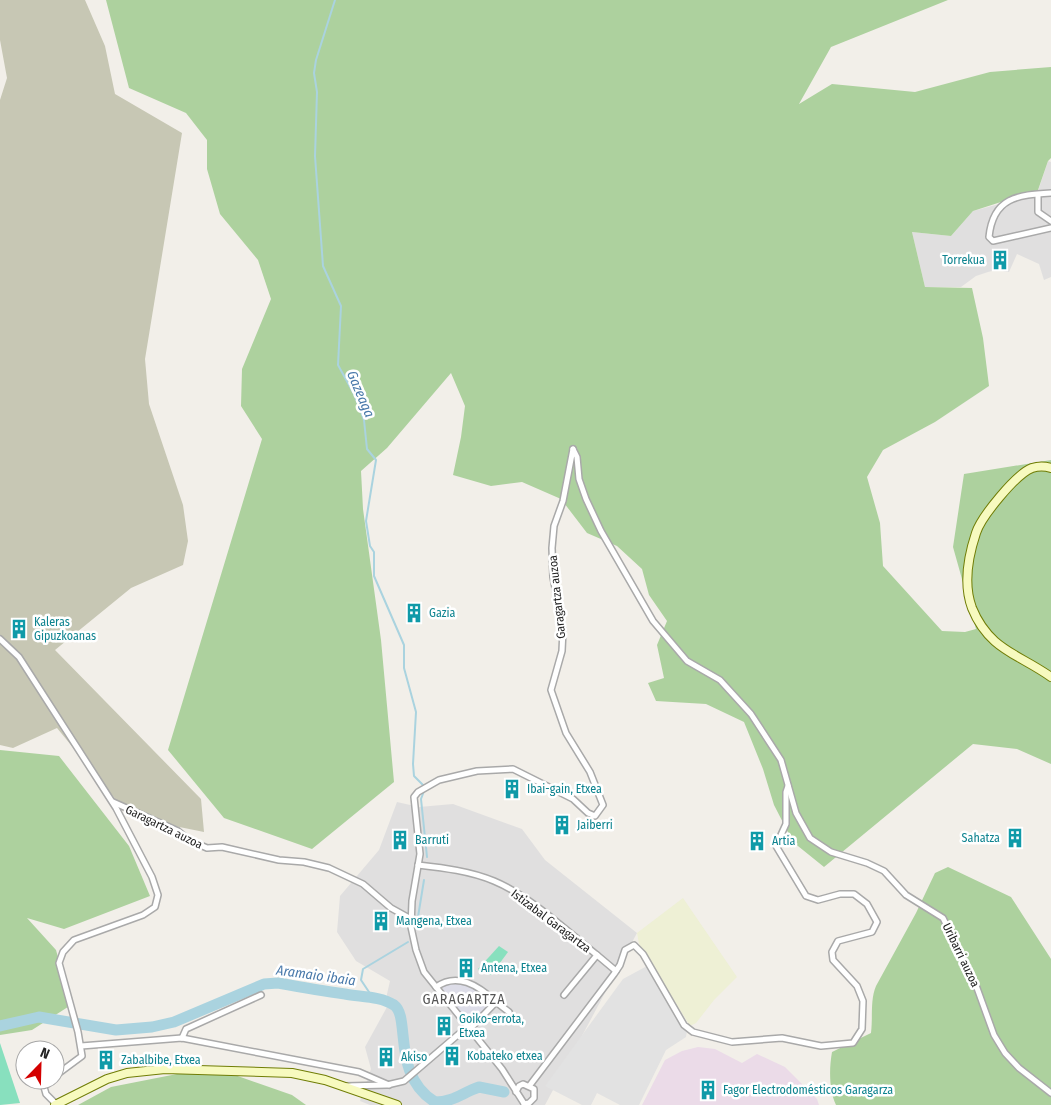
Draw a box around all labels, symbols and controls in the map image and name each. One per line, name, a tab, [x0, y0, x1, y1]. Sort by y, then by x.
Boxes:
building icon: Torrekua	[989, 249, 1011, 271]
place label: Torrekua	[942, 253, 985, 267]
water label: Gazeaga	[343, 368, 378, 420]
street label: Garagartza auzoa	[546, 554, 568, 639]
building icon: Gazia	[403, 602, 425, 624]
place label: Gazia	[429, 606, 456, 620]
place label: Kaleras Gipuzkoanas	[34, 615, 96, 643]
building icon: Kaleras Gipuzkoanas	[8, 618, 30, 640]
building icon: Ibai-gain, Etxea	[501, 778, 523, 800]
place label: Ibai-gain, Etxea	[527, 782, 602, 796]
street label: Garagartza auzoa	[123, 802, 205, 852]
building icon: Jaiberri	[551, 814, 573, 836]
place label: Jaiberri	[577, 818, 613, 832]
building icon: Sahatza	[1004, 827, 1026, 849]
building icon: Barruti	[389, 829, 411, 851]
building icon: Artia	[746, 830, 768, 852]
place label: Sahatza	[962, 831, 1000, 845]
place label: Barruti	[415, 833, 449, 847]
place label: Artia	[772, 834, 795, 848]
street label: Istizabal Garagartza	[508, 887, 594, 956]
building icon: Mangena, Etxea	[370, 910, 392, 932]
place label: Mangena, Etxea	[396, 914, 472, 928]
street label: Uribarri auzoa	[939, 921, 983, 989]
building icon: Antena, Etxea	[455, 957, 477, 979]
water label: Aramaio ibaia	[274, 961, 357, 989]
place label: Antena, Etxea	[481, 961, 547, 975]
district label: GARAGARTZA	[422, 991, 506, 1008]
place label: Goiko-errota, Etxea	[459, 1012, 524, 1040]
building icon: Goiko-errota, Etxea	[433, 1015, 455, 1037]
north arrow	[15, 1040, 65, 1090]
text: N	[38, 1044, 52, 1063]
building icon: Kobateko etxea	[441, 1045, 463, 1067]
building icon: Akiso	[375, 1046, 397, 1068]
building icon: Zabalbibe, Etxea	[95, 1049, 117, 1071]
place label: Kobateko etxea	[467, 1049, 543, 1063]
place label: Akiso	[401, 1050, 427, 1064]
place label: Zabalbibe, Etxea	[121, 1053, 201, 1067]
building icon: Fagor Electrodomésticos Garagarza	[697, 1079, 719, 1101]
place label: Fagor Electrodomésticos Garagarza	[723, 1083, 893, 1097]

